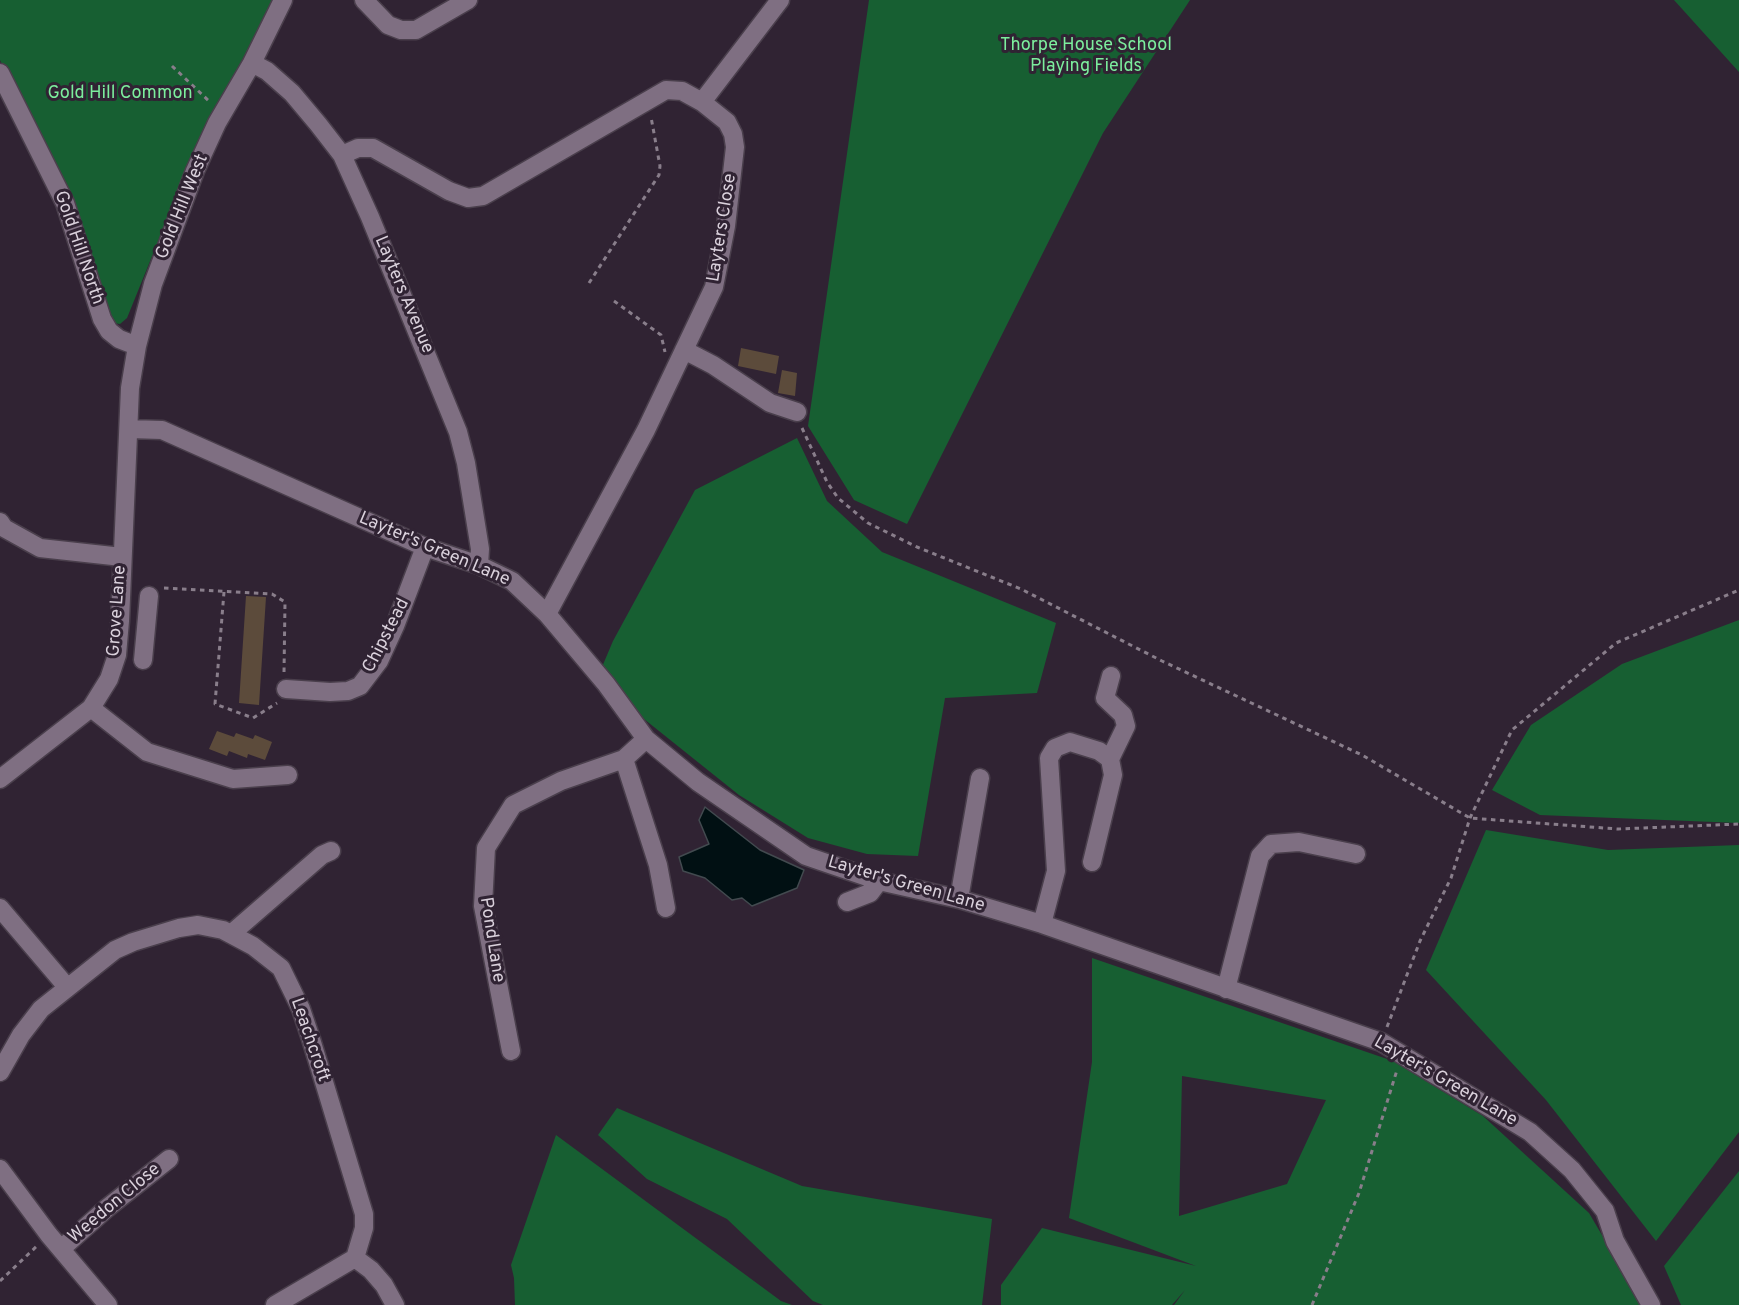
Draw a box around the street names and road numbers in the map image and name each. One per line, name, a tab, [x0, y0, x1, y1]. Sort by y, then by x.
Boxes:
street label: Gold Hill West	[152, 151, 214, 263]
street label: Layters Close	[704, 172, 742, 284]
street label: Gold Hill North	[48, 188, 108, 308]
street label: Layters Avenue	[369, 233, 437, 357]
street label: Layter's Green Lane	[355, 508, 513, 592]
street label: Grove Lane	[104, 564, 132, 658]
street label: Chipstead	[359, 595, 415, 677]
street label: Layter's Green Lane	[825, 852, 987, 918]
street label: Pond Lane	[474, 896, 508, 984]
street label: Leachcroft	[285, 995, 333, 1085]
street label: Layter's Green Lane	[1369, 1032, 1521, 1132]
street label: Weedon Close	[65, 1159, 165, 1249]

